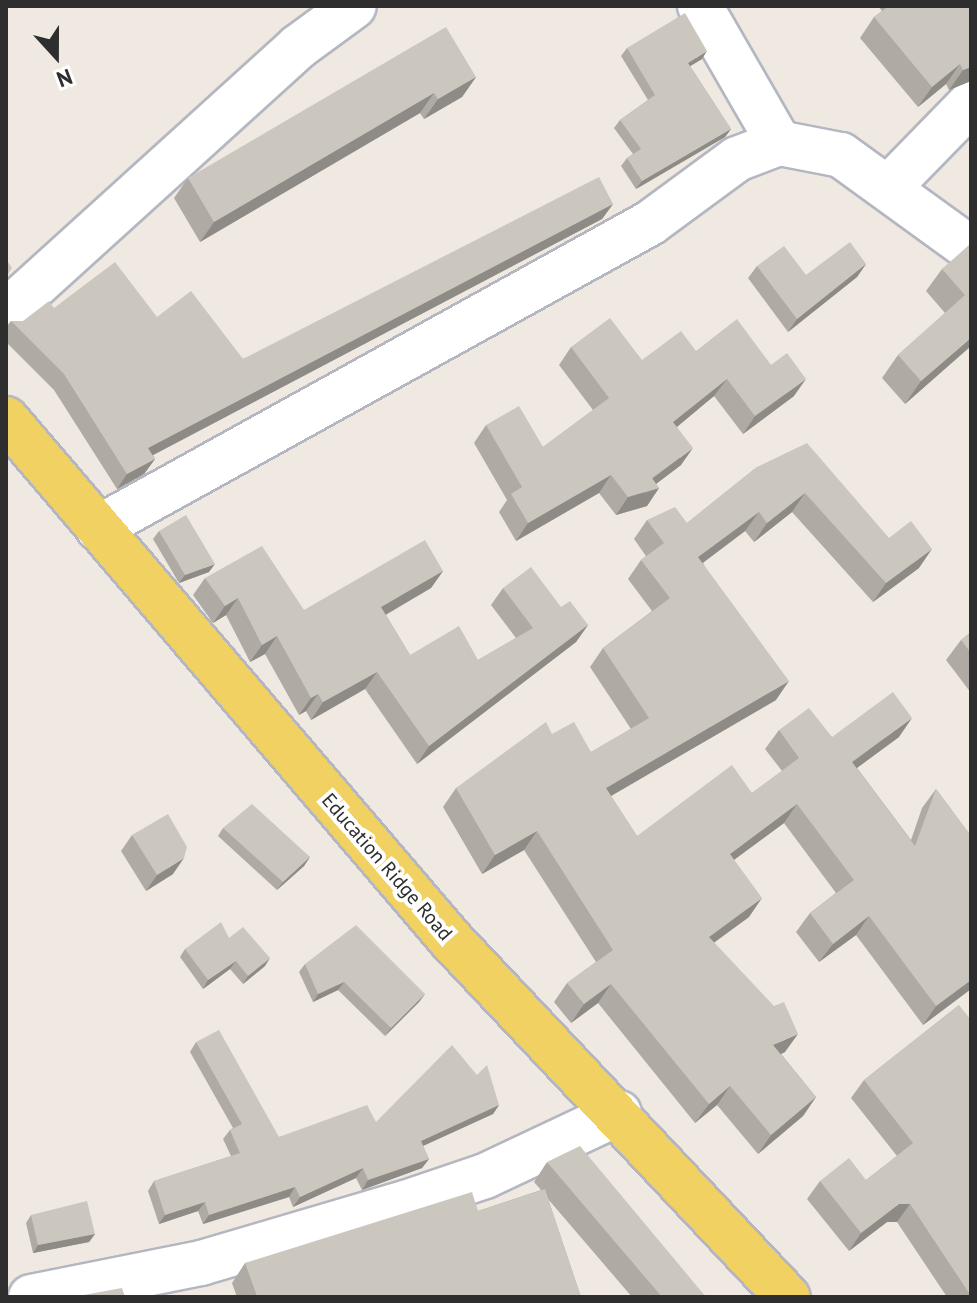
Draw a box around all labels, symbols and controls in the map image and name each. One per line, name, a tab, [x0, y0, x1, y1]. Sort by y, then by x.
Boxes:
north arrow	[16, 16, 96, 96]
text: N	[53, 63, 76, 94]
street label: Education Ridge Road	[317, 789, 457, 945]

